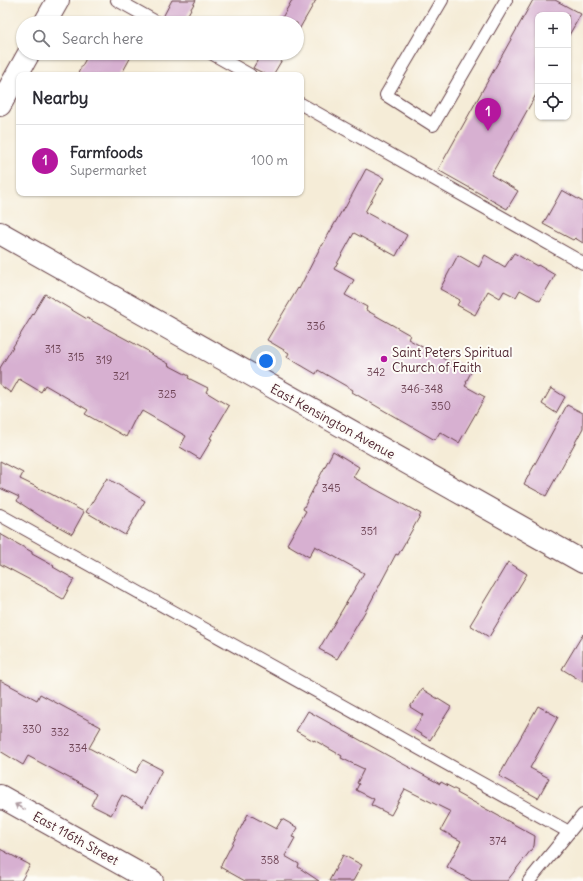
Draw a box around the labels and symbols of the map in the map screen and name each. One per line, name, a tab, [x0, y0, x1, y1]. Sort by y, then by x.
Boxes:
pin: 1	[475, 98, 501, 131]
house number: 336	[307, 319, 325, 333]
house number: 313	[45, 342, 61, 356]
place label: Saint Peters Spiritual Church of Faith	[392, 344, 512, 376]
house number: 315	[68, 350, 84, 364]
your location	[256, 351, 276, 371]
house number: 319	[96, 353, 112, 367]
marker: Saint Peters Spiritual Church of Faith	[379, 354, 389, 364]
house number: 342	[367, 365, 385, 379]
house number: 321	[113, 369, 129, 383]
street label: East Kensington Avenue	[267, 380, 398, 463]
house number: 346-348	[401, 382, 443, 396]
house number: 325	[158, 387, 176, 401]
house number: 350	[431, 399, 451, 413]
house number: 345	[322, 481, 340, 495]
house number: 351	[361, 524, 377, 538]
house number: 330	[22, 722, 42, 736]
house number: 332	[51, 725, 69, 739]
house number: 334	[69, 741, 87, 755]
one-way arrow	[14, 803, 26, 810]
street label: East 116th Street	[30, 808, 122, 869]
house number: 374	[489, 834, 507, 848]
house number: 358	[261, 853, 279, 867]

